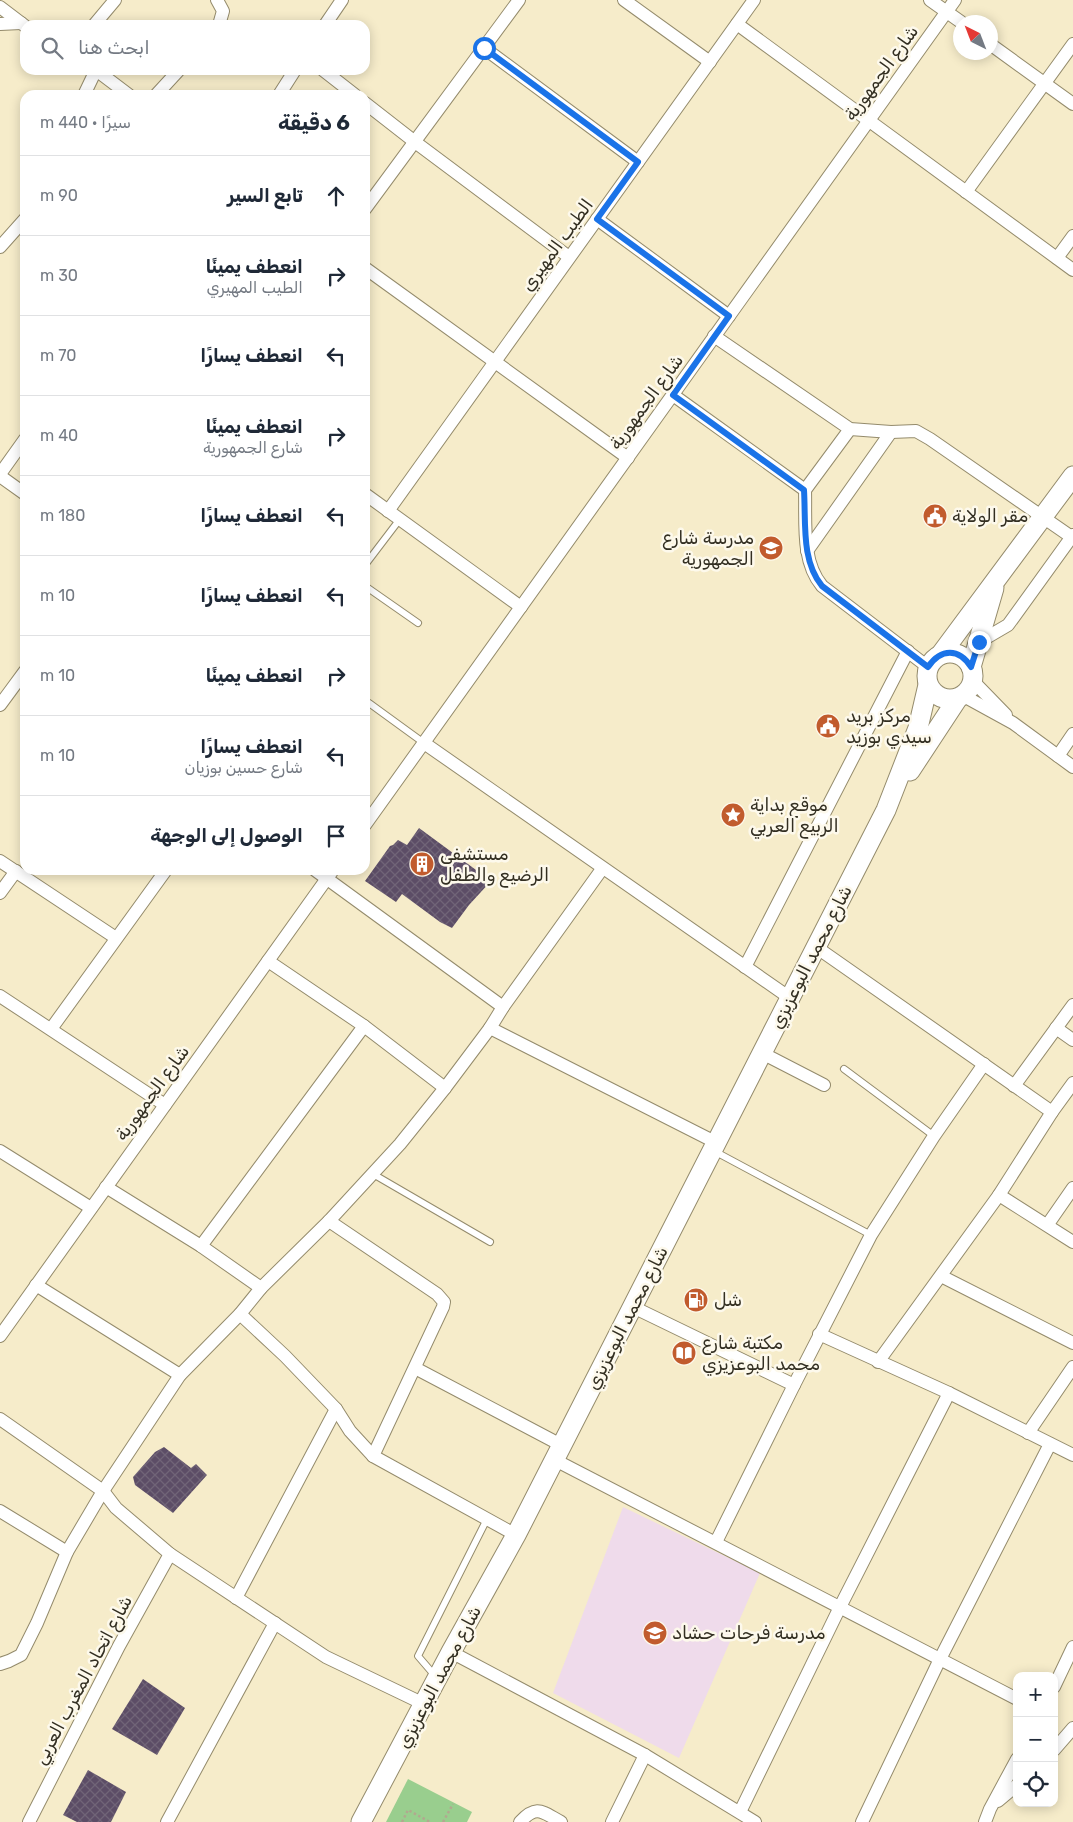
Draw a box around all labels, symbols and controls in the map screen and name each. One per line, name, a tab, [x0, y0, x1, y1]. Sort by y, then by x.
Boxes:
north arrow	[953, 15, 998, 60]
search box	[20, 20, 370, 75]
street label: شارع الجمهورية	[839, 21, 924, 126]
icon: search	[38, 34, 66, 62]
text: ابحث هنا	[78, 36, 150, 59]
route start	[473, 37, 496, 60]
text: 6 دقيقة	[278, 110, 350, 135]
text: سيرًا · 440 m	[40, 113, 131, 132]
icon: ahead	[322, 182, 350, 210]
text: تابع السير	[227, 184, 303, 207]
text: 90 m	[40, 186, 78, 205]
street label: الطيب المهيري	[516, 195, 599, 296]
text: انعطف يمينًا	[206, 255, 303, 278]
icon: right	[322, 262, 350, 290]
text: 30 m	[40, 266, 78, 285]
text: الطيب المهيري	[206, 278, 303, 297]
icon: left	[322, 342, 350, 370]
text: انعطف يسارًا	[200, 344, 303, 367]
text: 70 m	[40, 346, 77, 365]
street label: شارع الجمهورية	[604, 350, 689, 455]
text: انعطف يمينًا	[206, 415, 303, 438]
icon: right	[322, 422, 350, 450]
text: 40 m	[40, 426, 78, 445]
text: شارع الجمهورية	[203, 438, 303, 457]
icon: left	[322, 502, 350, 530]
public building icon: مقر الولاية	[922, 503, 948, 529]
text: انعطف يسارًا	[200, 504, 303, 527]
place label: مقر الولاية	[952, 505, 1028, 527]
text: 180 m	[40, 506, 85, 525]
place label: مدرسة شارع الجمهورية	[663, 527, 754, 570]
school or university icon: مدرسة شارع الجمهورية	[758, 535, 784, 561]
icon: left	[322, 582, 350, 610]
text: انعطف يسارًا	[200, 584, 303, 607]
text: 10 m	[40, 586, 75, 605]
route end	[968, 631, 991, 654]
icon: right	[322, 662, 350, 690]
text: انعطف يمينًا	[206, 664, 303, 687]
text: 10 m	[40, 666, 75, 685]
place label: مركز بريد سيدي بوزيد	[846, 705, 932, 749]
public building icon: مركز بريد سيدي بوزيد	[815, 713, 841, 739]
text: انعطف يسارًا	[200, 735, 303, 758]
icon: left	[322, 742, 350, 770]
text: 10 m	[40, 746, 75, 765]
text: شارع حسين بوزيان	[185, 758, 303, 777]
place label: موقع بداية الربيع العربي	[750, 794, 839, 839]
place icon: موقع بداية الربيع العربي	[720, 802, 746, 828]
icon: arrive	[322, 822, 350, 850]
text: الوصول إلى الوجهة	[150, 824, 303, 847]
place label: مستشفى الرضيع والطفل	[440, 843, 549, 888]
building icon: مستشفى الرضيع والطفل	[409, 851, 435, 877]
street label: شارع محمد البوعزيزي	[765, 881, 858, 1033]
street label: شارع الجمهورية	[110, 1041, 195, 1146]
street label: شارع محمد البوعزيزي	[581, 1242, 674, 1394]
fuel station icon: شل	[683, 1287, 709, 1313]
place label: شل	[714, 1289, 742, 1311]
place label: مكتبة شارع محمد البوعزيزي	[702, 1332, 820, 1376]
library icon: مكتبة شارع محمد البوعزيزي	[671, 1340, 697, 1366]
street label: شارع اتحاد المغرب العربي	[29, 1592, 139, 1769]
street label: شارع محمد البوعزيزي	[392, 1602, 487, 1753]
school or university icon: مدرسة فرحات حشاد	[642, 1620, 668, 1646]
place label: مدرسة فرحات حشاد	[672, 1622, 826, 1644]
map controls	[1013, 1672, 1058, 1807]
button: +	[1013, 1672, 1058, 1717]
button: −	[1013, 1717, 1058, 1762]
button: locate	[1013, 1762, 1058, 1807]

